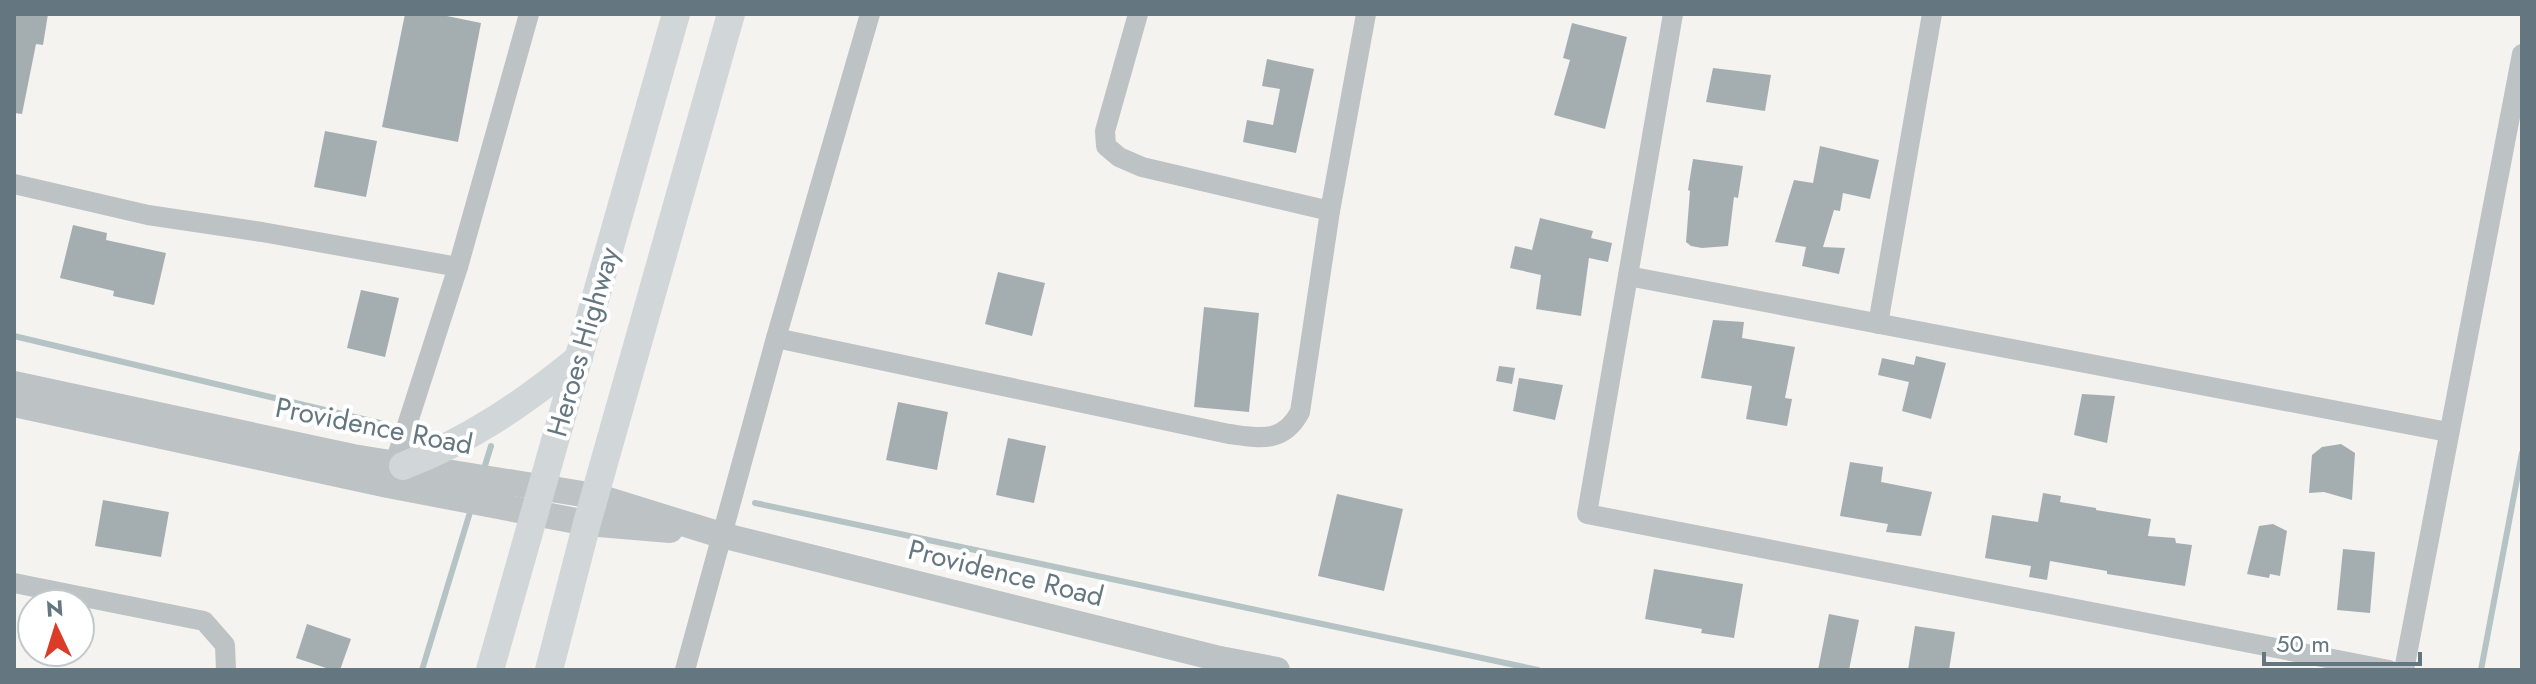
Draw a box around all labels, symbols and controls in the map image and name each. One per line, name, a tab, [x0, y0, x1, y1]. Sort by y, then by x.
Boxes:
street label: Heroes Highway	[536, 242, 630, 442]
street label: Providence Road	[272, 387, 476, 465]
street label: Providence Road	[904, 529, 1108, 617]
north arrow	[16, 588, 96, 668]
text: N	[45, 591, 64, 625]
scale bar	[2264, 616, 2420, 666]
text: 50 m	[2276, 626, 2330, 661]

